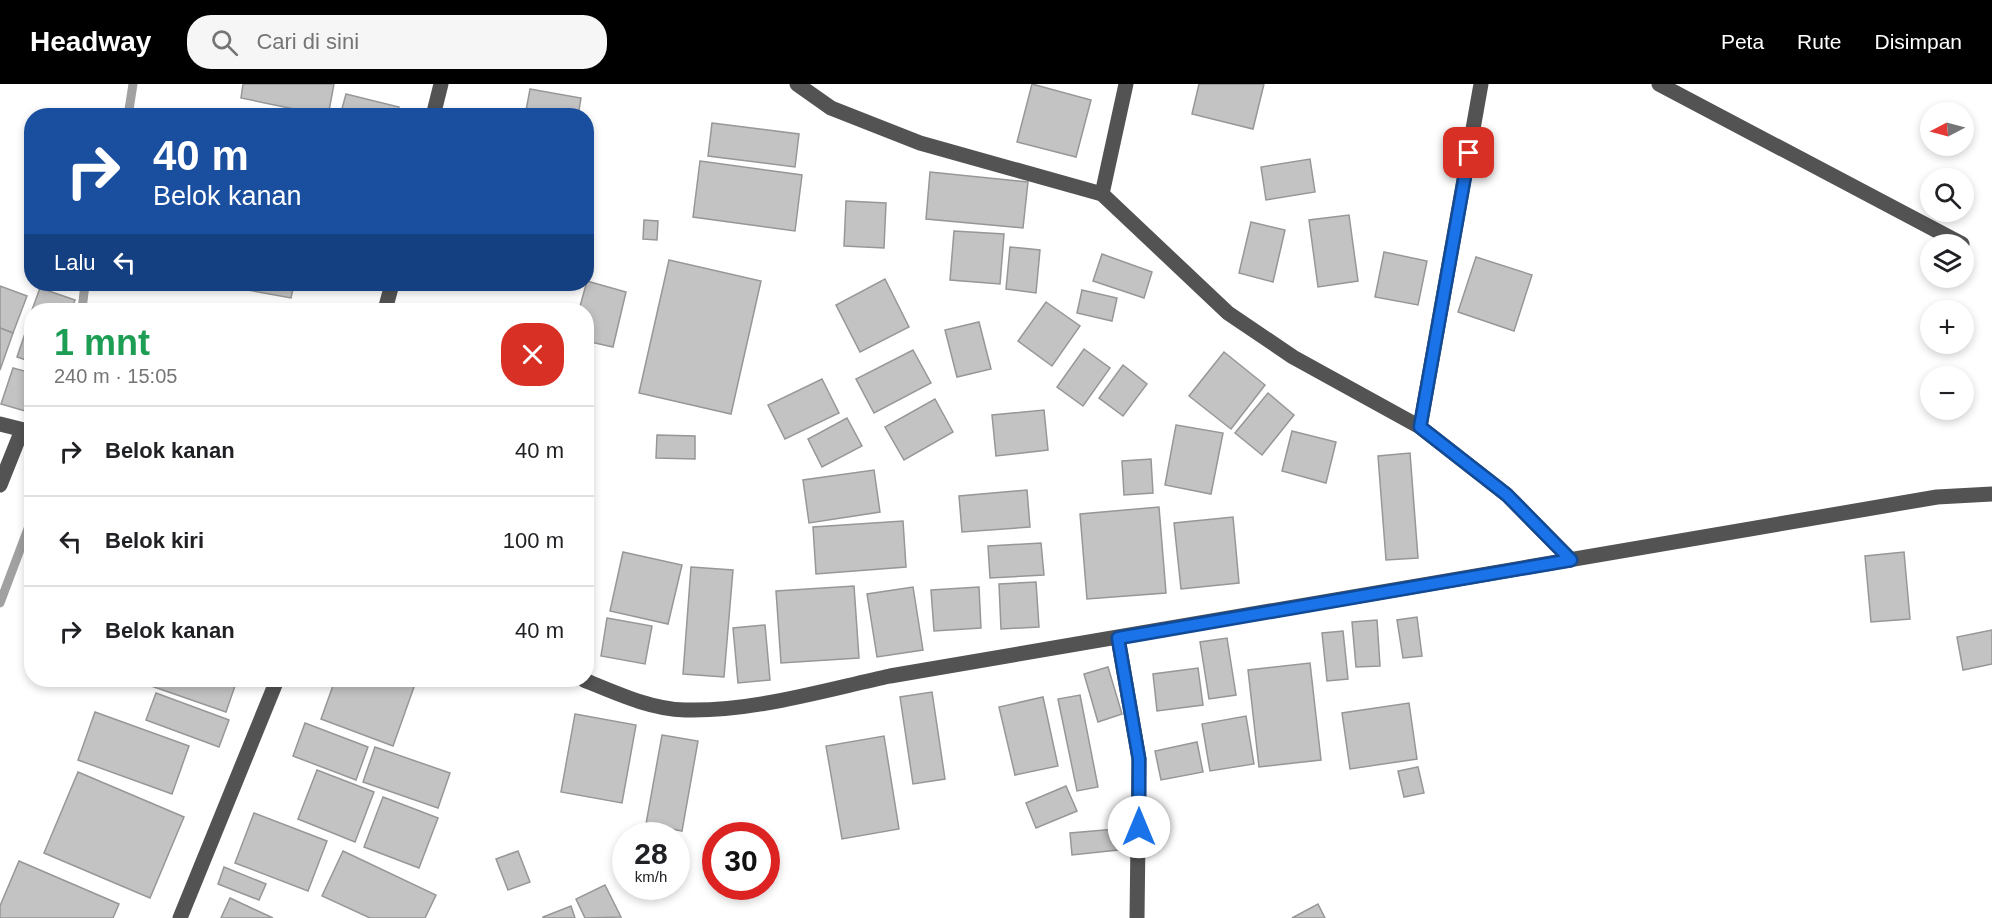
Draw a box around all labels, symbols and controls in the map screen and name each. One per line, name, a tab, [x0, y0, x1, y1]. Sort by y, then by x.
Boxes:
search box	[187, 15, 607, 69]
text: Headway	[30, 26, 151, 57]
icon: search	[208, 26, 241, 59]
text: Cari di sini	[256, 29, 359, 54]
text: Peta	[1721, 30, 1764, 53]
text: Rute	[1797, 30, 1841, 53]
text: Disimpan	[1874, 30, 1962, 53]
north arrow	[1920, 102, 1974, 156]
map controls	[1920, 102, 1974, 420]
pin	[1443, 127, 1494, 178]
icon: right	[54, 132, 132, 210]
text: 40 m	[153, 132, 249, 179]
icon: arrive	[1452, 136, 1485, 169]
button: search	[1920, 168, 1974, 222]
text: Belok kanan	[153, 181, 302, 211]
button: layers	[1920, 234, 1974, 288]
icon: left	[108, 246, 141, 279]
text: Lalu	[54, 250, 96, 275]
button: +	[1920, 300, 1974, 354]
text: 1 mnt	[54, 322, 150, 363]
button: close	[501, 323, 564, 386]
text: 240 m · 15:05	[54, 365, 177, 387]
button: −	[1920, 366, 1974, 420]
icon: right	[54, 435, 87, 468]
text: Belok kanan	[105, 438, 235, 463]
text: 40 m	[515, 438, 564, 463]
icon: left	[54, 525, 87, 558]
text: Belok kiri	[105, 528, 204, 553]
text: 100 m	[503, 528, 564, 553]
icon: right	[54, 615, 87, 648]
text: Belok kanan	[105, 618, 235, 643]
text: 40 m	[515, 618, 564, 643]
position arrow	[1107, 795, 1171, 859]
speed limit sign: 30	[702, 822, 780, 900]
text: 28	[634, 837, 668, 870]
text: km/h	[635, 868, 667, 885]

